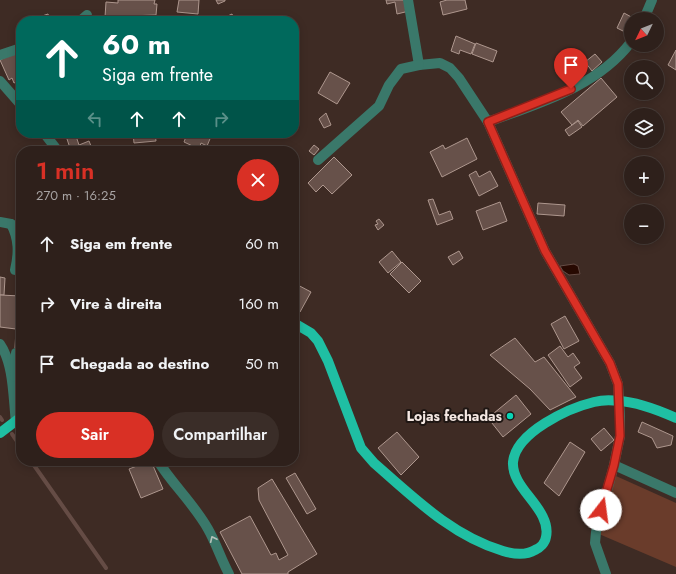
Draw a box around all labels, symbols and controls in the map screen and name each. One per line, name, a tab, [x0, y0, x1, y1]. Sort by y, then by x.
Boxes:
north arrow	[624, 12, 664, 52]
map controls	[624, 12, 664, 244]
text: 60 m	[102, 24, 171, 65]
icon: ahead	[36, 32, 88, 84]
pin	[554, 48, 588, 89]
icon: arrive	[560, 54, 582, 76]
button: search	[624, 60, 664, 100]
text: Siga em frente	[102, 62, 213, 88]
icon: left	[84, 108, 106, 130]
icon: ahead	[126, 108, 148, 130]
icon: ahead	[168, 108, 190, 130]
icon: right	[210, 108, 232, 130]
button: layers	[624, 108, 664, 148]
text: 1 min	[36, 153, 94, 188]
button: +	[624, 156, 664, 196]
button: close	[237, 159, 279, 201]
text: 270 m · 16:25	[36, 186, 116, 205]
button: −	[624, 204, 664, 244]
icon: ahead	[36, 233, 58, 255]
text: Siga em frente	[70, 233, 172, 255]
text: 60 m	[245, 233, 279, 255]
icon: right	[36, 293, 58, 315]
text: Vire à direita	[70, 293, 162, 315]
text: 160 m	[238, 293, 279, 315]
icon: arrive	[36, 353, 58, 375]
text: Chegada ao destino	[70, 353, 209, 375]
text: 50 m	[245, 353, 279, 375]
place label: Lojas fechadas	[407, 406, 503, 426]
marker: Lojas fechadas	[505, 411, 515, 421]
button: Sair	[36, 412, 154, 458]
button: Compartilhar	[162, 412, 279, 458]
position arrow	[580, 489, 622, 531]
one-way arrow	[209, 535, 217, 542]

